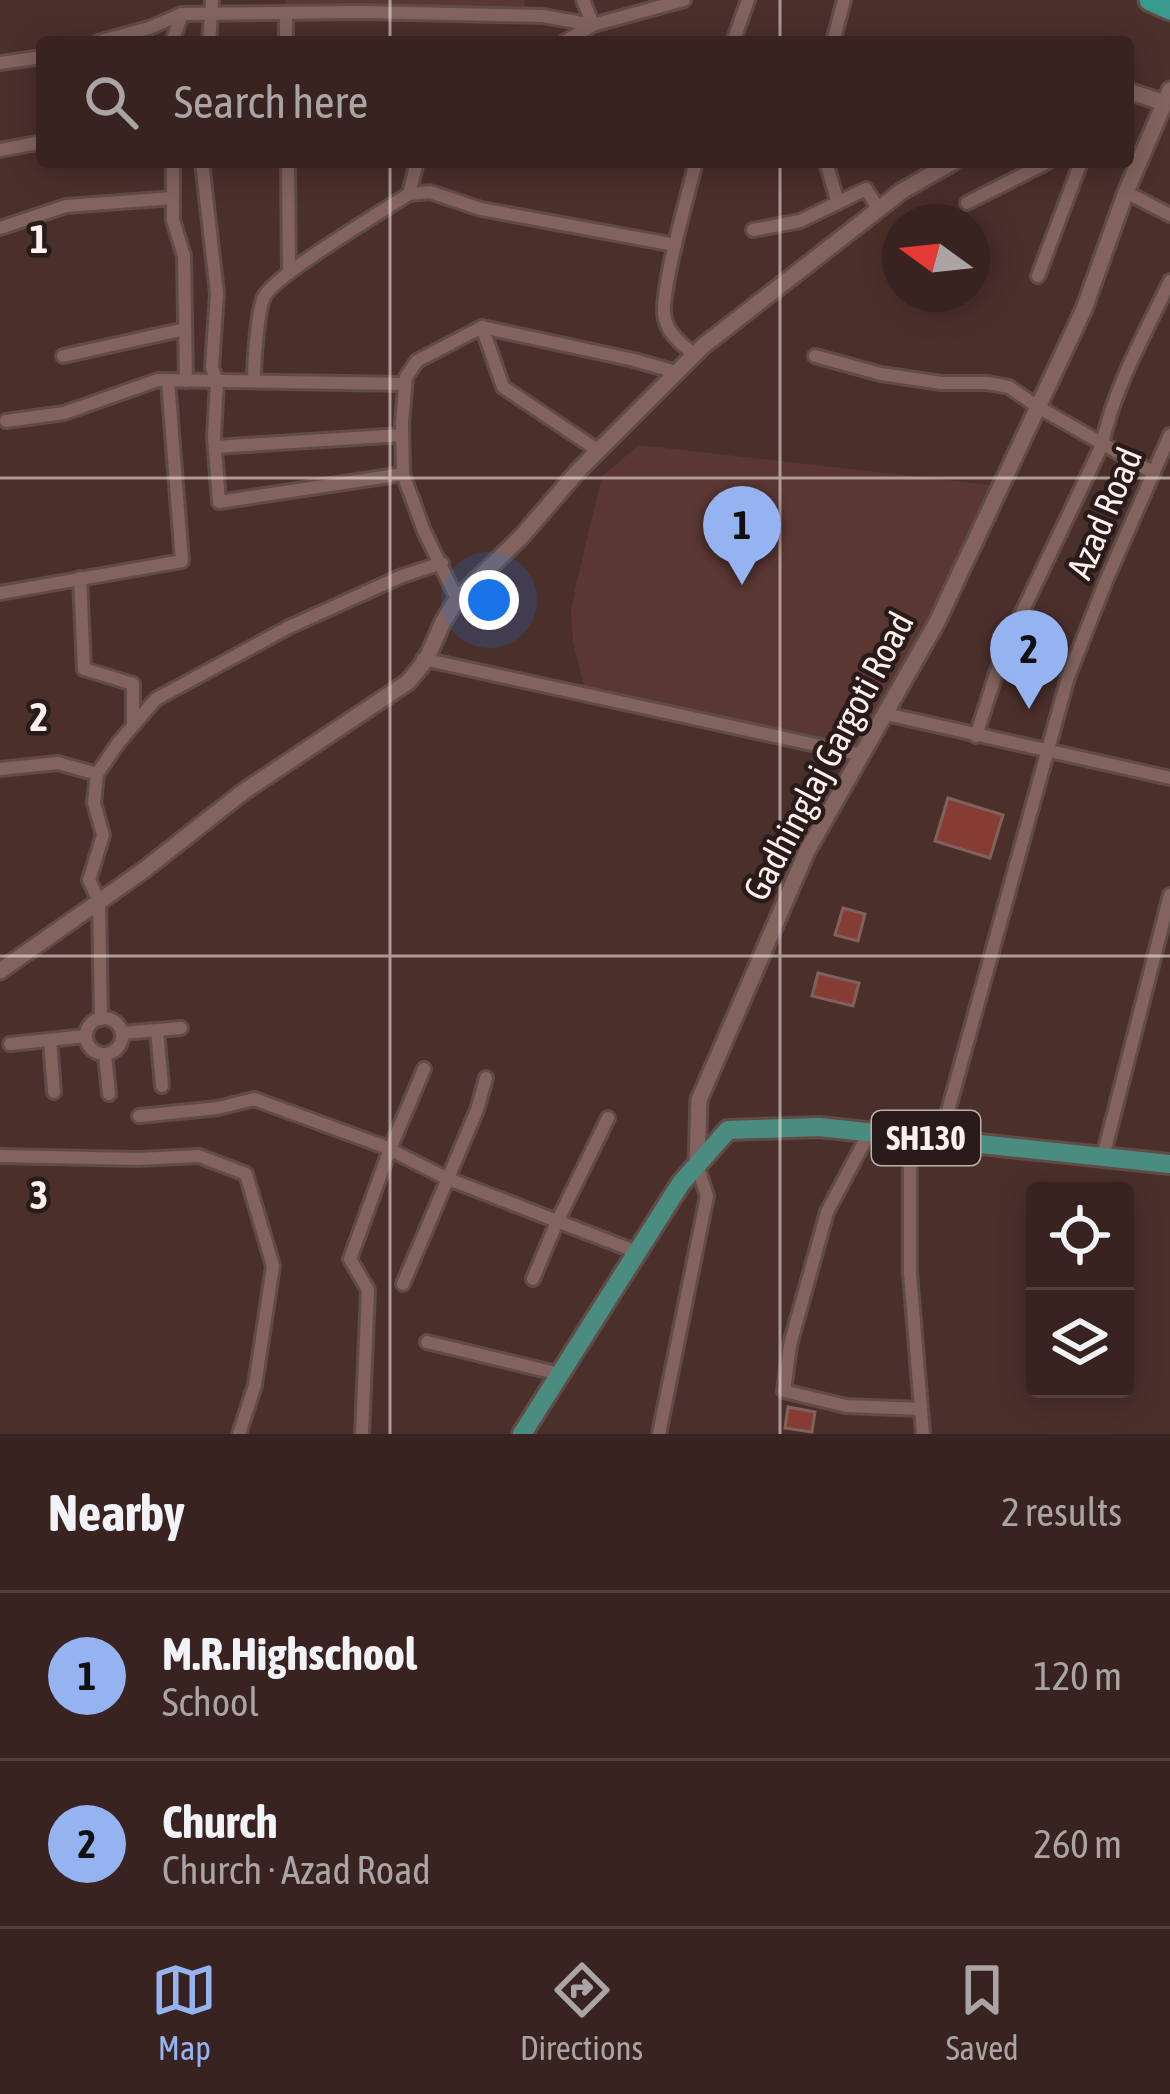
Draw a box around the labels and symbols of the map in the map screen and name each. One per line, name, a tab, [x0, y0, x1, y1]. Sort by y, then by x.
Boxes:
north arrow	[882, 204, 990, 312]
text: 1	[30, 217, 48, 261]
street label: Azad Road	[1058, 441, 1150, 585]
pin: 1	[703, 486, 781, 585]
your location	[459, 570, 519, 630]
street label: Gadhinglaj Gargoti Road	[734, 605, 922, 907]
pin: 2	[990, 610, 1068, 709]
text: 2	[30, 695, 48, 739]
road number: SH130	[872, 1111, 980, 1165]
text: 3	[30, 1173, 48, 1217]

